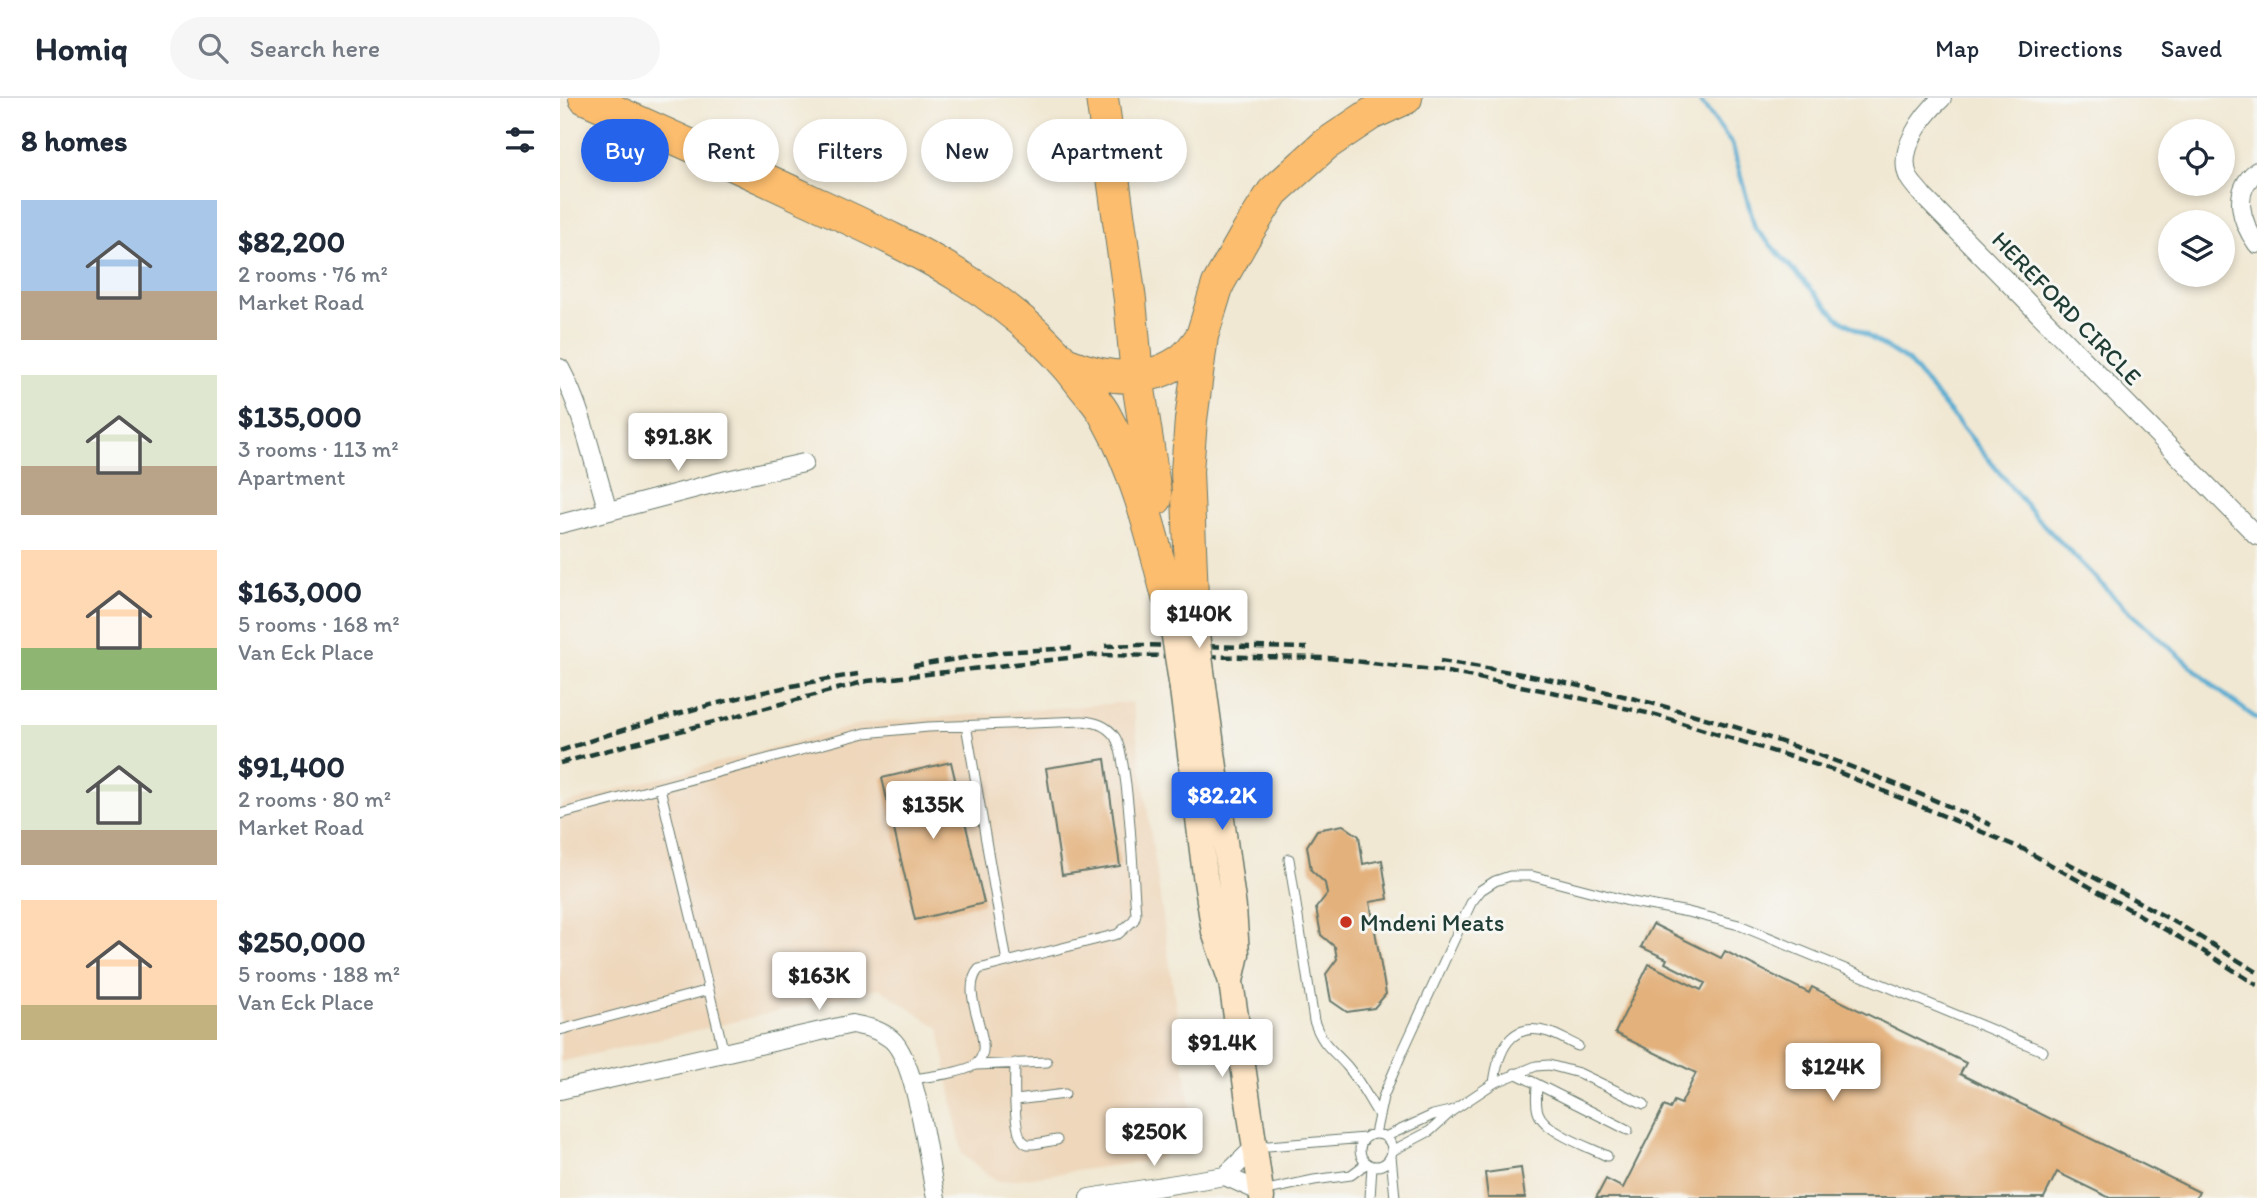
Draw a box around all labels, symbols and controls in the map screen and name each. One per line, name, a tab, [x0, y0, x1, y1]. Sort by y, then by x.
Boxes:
search box	[170, 17, 660, 80]
text: Homiq	[35, 29, 128, 68]
icon: search	[194, 29, 232, 67]
text: Search here	[250, 32, 380, 64]
text: Map	[1935, 34, 1979, 63]
text: Directions	[2017, 34, 2123, 63]
text: Saved	[2161, 34, 2222, 63]
chip: Buy	[581, 119, 669, 182]
chip: Rent	[683, 119, 779, 182]
chip: Filters	[793, 119, 907, 182]
chip: New	[921, 119, 1013, 182]
chip: Apartment	[1027, 119, 1187, 182]
map controls	[2158, 119, 2235, 287]
button: locate	[2158, 119, 2235, 196]
icon: filters	[501, 121, 539, 159]
text: 8 homes	[21, 122, 128, 159]
button: layers	[2158, 210, 2235, 287]
text: $82,200	[238, 223, 345, 260]
street label: HEREFORD CIRCLE	[1986, 225, 2148, 391]
icon: home	[77, 228, 161, 312]
text: 2 rooms · 76 m²	[238, 260, 388, 288]
text: Market Road	[238, 288, 364, 316]
text: $135,000	[238, 398, 362, 435]
icon: home	[77, 403, 161, 487]
pin: $91.8K	[621, 414, 735, 473]
text: $91.8K	[644, 422, 712, 450]
text: 3 rooms · 113 m²	[238, 435, 399, 463]
text: Apartment	[238, 463, 345, 491]
text: $163,000	[238, 573, 362, 610]
icon: home	[77, 578, 161, 662]
pin: $140K	[1150, 590, 1248, 650]
text: $140K	[1166, 599, 1232, 627]
text: 5 rooms · 168 m²	[238, 610, 400, 638]
text: Van Eck Place	[238, 638, 374, 666]
text: $91,400	[238, 748, 345, 785]
icon: home	[77, 753, 161, 837]
pin: $82.2K	[1165, 772, 1279, 832]
text: $82.2K	[1188, 781, 1256, 809]
pin: $135K	[884, 782, 982, 841]
text: 2 rooms · 80 m²	[238, 785, 391, 813]
text: $135K	[902, 790, 964, 818]
text: Market Road	[238, 813, 364, 841]
place label: Mndeni Meats	[1360, 908, 1504, 937]
marker: Mndeni Meats	[1338, 914, 1354, 930]
text: $250,000	[238, 923, 366, 960]
icon: home	[77, 928, 161, 1012]
pin: $163K	[770, 953, 868, 1012]
text: 5 rooms · 188 m²	[238, 960, 400, 988]
text: $163K	[788, 961, 850, 989]
text: Van Eck Place	[238, 988, 374, 1016]
pin: $91.4K	[1165, 1020, 1279, 1079]
text: $91.4K	[1188, 1028, 1256, 1056]
pin: $124K	[1784, 1044, 1882, 1103]
text: $124K	[1802, 1052, 1864, 1080]
pin: $250K	[1105, 1108, 1203, 1168]
text: $250K	[1122, 1117, 1186, 1145]

